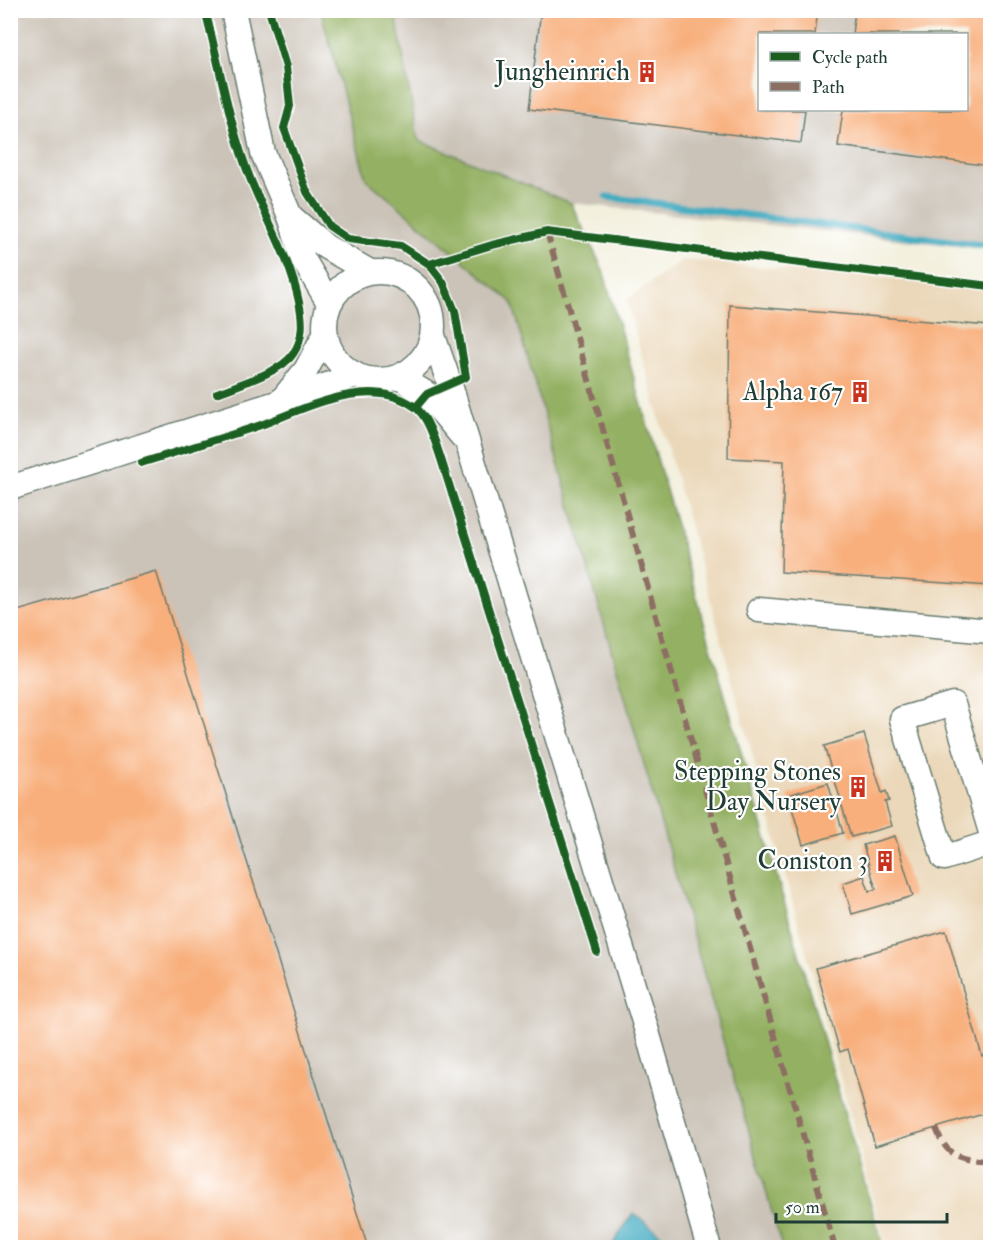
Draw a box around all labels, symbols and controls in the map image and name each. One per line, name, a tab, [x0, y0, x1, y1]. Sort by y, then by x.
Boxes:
legend	[758, 33, 968, 111]
text: Cycle path	[812, 46, 888, 69]
place label: Jungheinrich	[494, 56, 630, 88]
building icon: Jungheinrich	[635, 60, 659, 84]
text: Path	[812, 76, 845, 99]
place label: Alpha 167	[742, 376, 843, 409]
building icon: Alpha 167	[848, 380, 872, 404]
place label: Stepping Stones Day Nursery	[674, 756, 842, 818]
building icon: Stepping Stones Day Nursery	[846, 775, 870, 799]
place label: Coniston 3	[757, 845, 868, 877]
building icon: Coniston 3	[873, 849, 897, 873]
scale bar	[776, 1186, 947, 1224]
text: 50 m	[785, 1196, 820, 1219]

